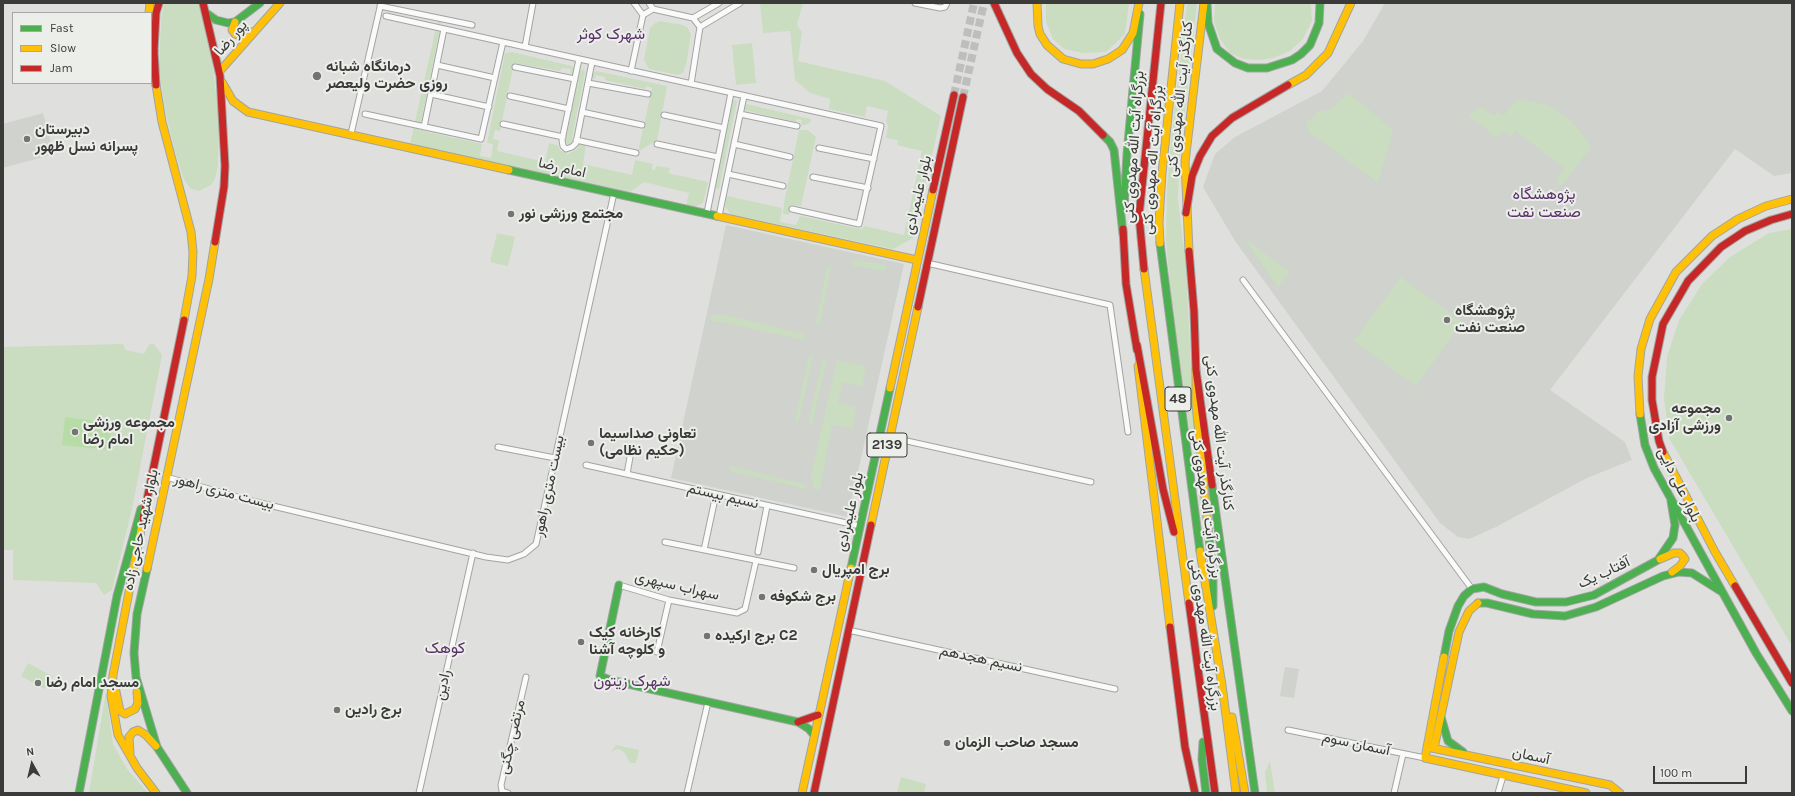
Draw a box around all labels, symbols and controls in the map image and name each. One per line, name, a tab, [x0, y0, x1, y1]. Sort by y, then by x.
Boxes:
legend	[12, 12, 152, 84]
street label: پور رضا	[211, 17, 251, 59]
street label: کنارگذر آیت الله مهدوی کنی	[1163, 20, 1197, 178]
text: Fast	[50, 21, 73, 35]
district label: شهرک کوثر	[577, 24, 645, 44]
text: Slow	[50, 41, 76, 55]
place label: درمانگاه شبانه روزی حضرت ولیعصر	[326, 58, 448, 93]
text: Jam	[50, 61, 73, 75]
marker: درمانگاه شبانه روزی حضرت ولیعصر	[311, 70, 323, 82]
street label: بزرگراه آیت الله مهدوی کنی	[1120, 70, 1148, 224]
street label: بزرگراه آیت اله مهدوی کنی	[1139, 85, 1167, 235]
place label: دبیرستان پسرانه نسل ظهور	[35, 121, 138, 156]
marker: دبیرستان پسرانه نسل ظهور	[22, 134, 32, 144]
street label: امام رضا	[536, 154, 588, 182]
street label: بلوار علیمرادی	[900, 154, 936, 236]
district label: پژوهشگاه صنعت نفت	[1507, 184, 1581, 222]
place label: مجتمع ورزشی نور	[519, 205, 623, 223]
marker: مجتمع ورزشی نور	[506, 209, 516, 219]
place label: پژوهشگاه صنعت نفت	[1455, 302, 1525, 337]
marker: پژوهشگاه صنعت نفت	[1442, 315, 1452, 325]
street label: کنارگذر آیت الله مهدوی کنی	[1201, 354, 1237, 512]
road number: 48	[1165, 387, 1191, 411]
place label: مجموعه ورزشی آزادی	[1648, 400, 1721, 435]
marker: مجموعه ورزشی آزادی	[1724, 413, 1734, 423]
place label: مجموعه ورزشی امام رضا	[83, 414, 175, 449]
place label: تعاونی صداسیما (حکیم نظامی)	[599, 425, 696, 460]
marker: مجموعه ورزشی امام رضا	[70, 427, 80, 437]
street label: بزرگراه آیت اله مهدوی کنی	[1187, 429, 1225, 579]
road number: 2139	[867, 433, 907, 457]
street label: بیست متری راهور	[529, 434, 569, 538]
marker: تعاونی صداسیما (حکیم نظامی)	[586, 438, 596, 448]
street label: بلوار علی دایی	[1653, 445, 1705, 525]
street label: بلوار شهید حاجی زاده	[119, 468, 163, 592]
street label: بیست متری راهور	[172, 470, 276, 514]
street label: بلوار علیمرادی	[832, 471, 868, 553]
street label: نسیم بیستم	[685, 479, 761, 513]
street label: آفتاب یک	[1575, 553, 1633, 593]
street label: بزرگراه آیت الله مهدوی کنی	[1185, 558, 1225, 712]
place label: برج امپریال	[822, 561, 889, 579]
marker: برج امپریال	[809, 565, 819, 575]
street label: سهراب سپهری	[633, 568, 721, 604]
place label: برج شکوفه	[770, 588, 836, 606]
marker: برج شکوفه	[757, 592, 767, 602]
place label: کارخانه کیک و کلوچه آشنا	[589, 624, 665, 659]
place label: برج ارکیده C2	[715, 627, 798, 645]
marker: برج ارکیده C2	[702, 631, 712, 641]
marker: کارخانه کیک و کلوچه آشنا	[576, 637, 586, 647]
district label: کوهک	[425, 638, 465, 658]
street label: نسیم هجدهم	[938, 641, 1024, 677]
street label: رادین	[431, 668, 455, 702]
district label: شهرک زیتون	[593, 671, 671, 691]
place label: مسجد امام رضا	[46, 674, 139, 692]
marker: مسجد امام رضا	[33, 678, 43, 688]
street label: مرتضی چگنی	[495, 698, 529, 776]
place label: برج رادین	[345, 701, 402, 719]
marker: برج رادین	[332, 705, 342, 715]
street label: آسمان سوم	[1320, 728, 1392, 760]
place label: مسجد صاحب الزمان	[955, 734, 1079, 752]
marker: مسجد صاحب الزمان	[942, 738, 952, 748]
street label: آسمان	[1511, 743, 1551, 769]
north arrow	[12, 744, 52, 784]
text: N	[25, 745, 35, 759]
scale bar	[1655, 758, 1749, 784]
text: 100 m	[1660, 766, 1692, 780]

